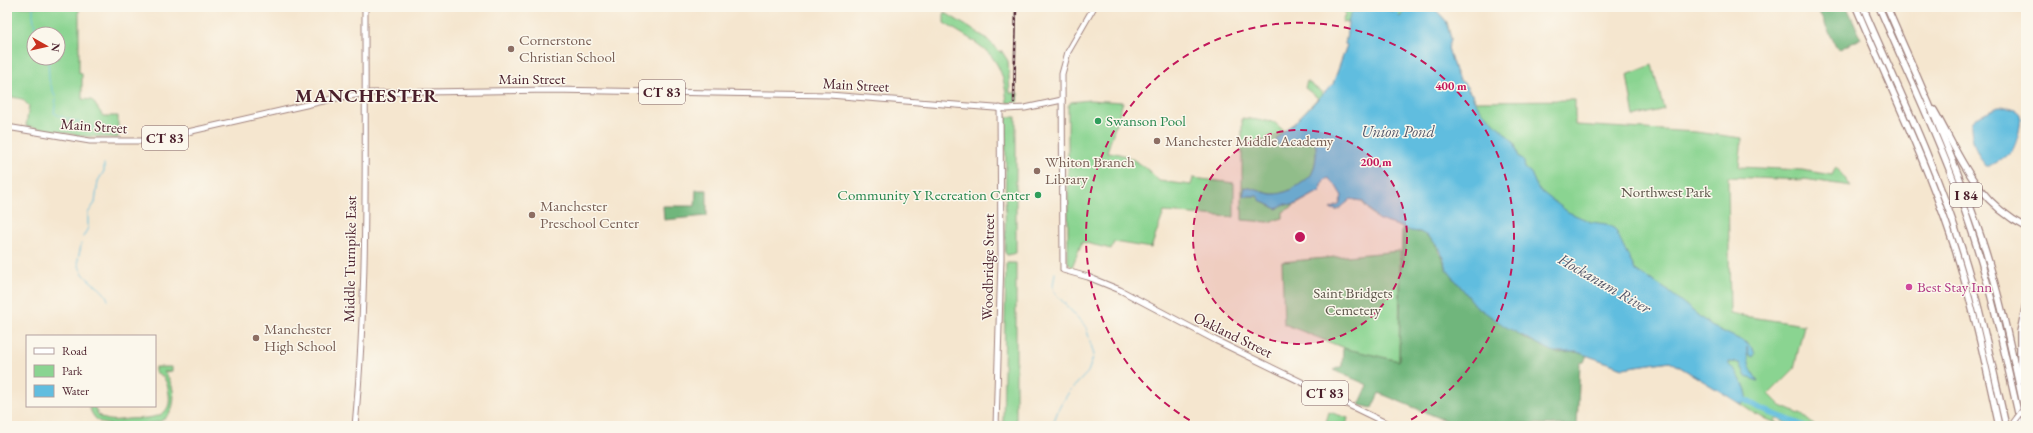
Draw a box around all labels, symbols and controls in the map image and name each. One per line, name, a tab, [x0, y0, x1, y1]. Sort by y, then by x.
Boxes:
north arrow	[26, 26, 66, 66]
place label: Cornerstone Christian School	[519, 30, 616, 66]
text: N	[48, 42, 63, 53]
marker: Cornerstone Christian School	[506, 44, 516, 54]
street label: Main Street	[499, 69, 566, 88]
street label: Main Street	[822, 73, 890, 96]
text: 400 m	[1435, 78, 1467, 94]
road number: CT 83	[639, 80, 685, 104]
district label: MANCHESTER	[295, 83, 439, 108]
place label: Swanson Pool	[1106, 111, 1186, 130]
street label: Main Street	[60, 114, 128, 137]
marker: Swanson Pool	[1093, 116, 1103, 126]
water label: Union Pond	[1361, 121, 1436, 142]
road number: CT 83	[142, 126, 188, 150]
place label: Manchester Middle Academy	[1165, 131, 1334, 150]
marker: Manchester Middle Academy	[1152, 136, 1162, 146]
place label: Whiton Branch Library	[1045, 152, 1135, 188]
text: 200 m	[1360, 154, 1392, 170]
marker: Whiton Branch Library	[1032, 166, 1042, 176]
park label: Northwest Park	[1621, 182, 1712, 201]
road number: I 84	[1950, 183, 1982, 207]
place label: Community Y Recreation Center	[837, 185, 1030, 204]
marker: Community Y Recreation Center	[1033, 190, 1043, 200]
street label: Middle Turnpike East	[339, 195, 360, 322]
place label: Manchester Preschool Center	[540, 196, 639, 232]
marker: Manchester Preschool Center	[527, 210, 537, 220]
street label: Woodbridge Street	[977, 213, 998, 321]
centre of rings	[1293, 230, 1307, 244]
water label: Hockanum River	[1554, 248, 1656, 319]
place label: Best Stay Inn	[1917, 277, 1992, 296]
marker: Best Stay Inn	[1904, 282, 1914, 292]
park label: Saint Bridgets Cemetery	[1313, 283, 1393, 319]
street label: Oakland Street	[1191, 307, 1276, 362]
place label: Manchester High School	[264, 319, 337, 355]
marker: Manchester High School	[251, 333, 261, 343]
legend	[26, 335, 156, 407]
text: Road	[62, 343, 88, 359]
text: Park	[62, 363, 83, 379]
road number: CT 83	[1302, 381, 1348, 405]
text: Water	[62, 383, 89, 399]

